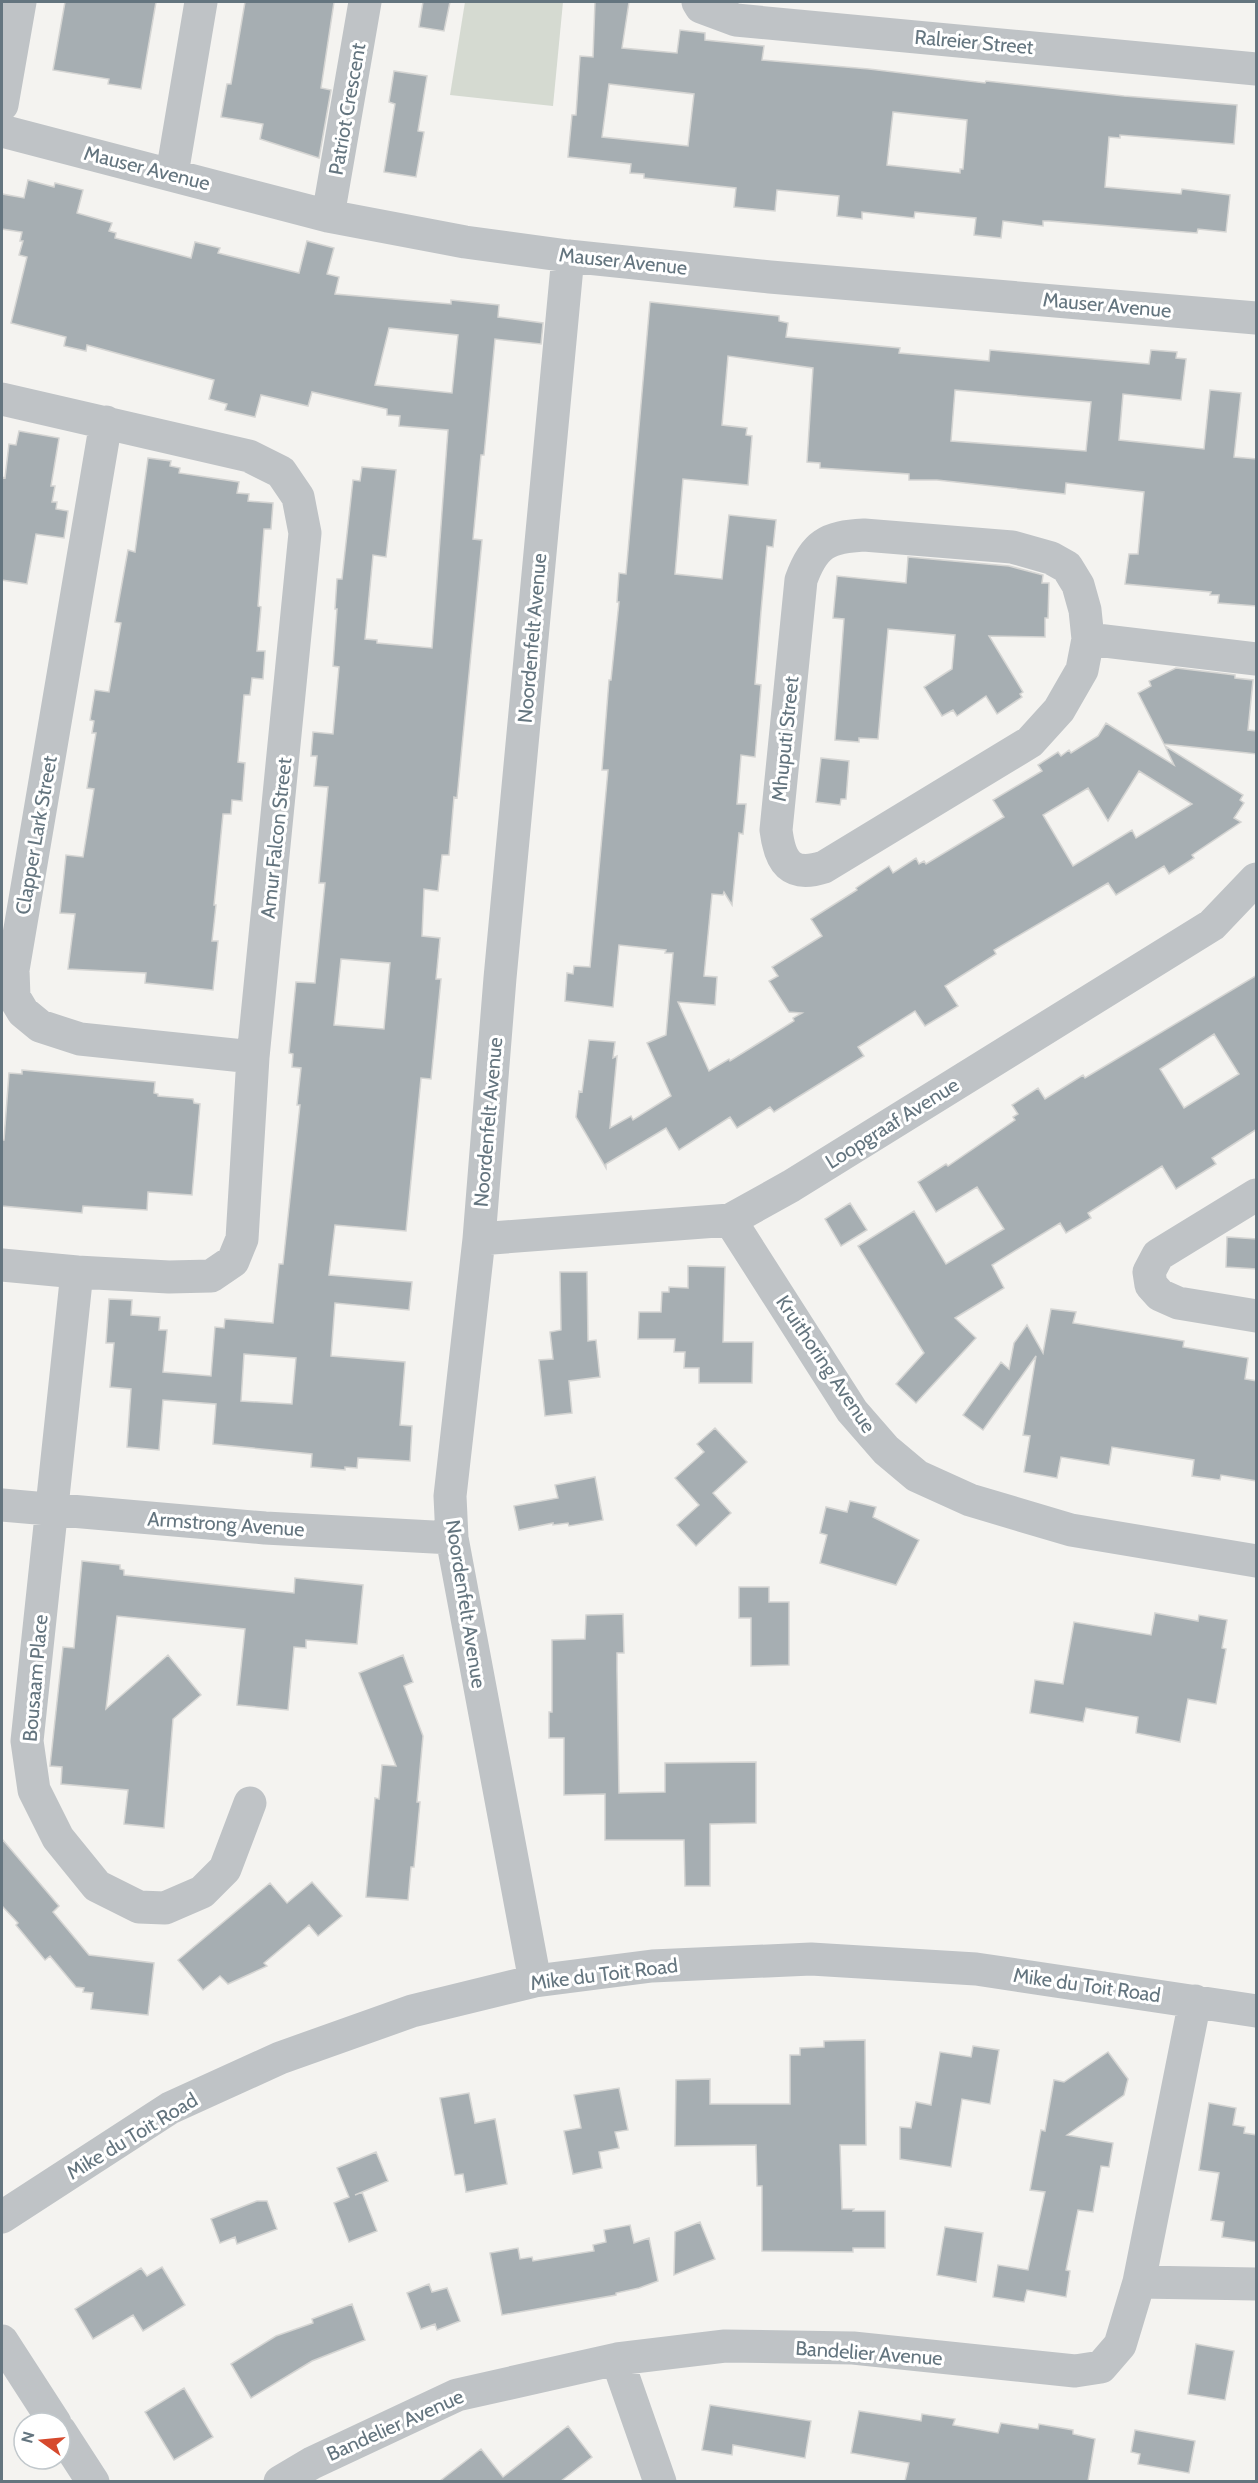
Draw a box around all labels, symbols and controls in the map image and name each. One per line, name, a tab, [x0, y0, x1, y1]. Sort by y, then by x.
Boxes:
street label: Ralreier Street	[914, 25, 1035, 59]
street label: Patriot Crescent	[324, 41, 370, 177]
street label: Mauser Avenue	[82, 141, 212, 195]
street label: Mauser Avenue	[558, 242, 688, 280]
street label: Mauser Avenue	[1042, 287, 1172, 323]
street label: Noordenfelt Avenue	[513, 552, 551, 724]
street label: Mhuputi Street	[766, 675, 804, 803]
street label: Clapper Lark Street	[10, 753, 62, 916]
street label: Amur Falcon Street	[256, 756, 296, 920]
street label: Noordenfelt Avenue	[469, 1036, 507, 1208]
street label: Loopgraaf Avenue	[821, 1072, 963, 1174]
street label: Kruithoring Avenue	[771, 1291, 881, 1437]
street label: Armstrong Avenue	[147, 1507, 305, 1541]
street label: Noordenfelt Avenue	[441, 1518, 491, 1690]
street label: Bousaam Place	[17, 1613, 53, 1743]
street label: Mike du Toit Road	[529, 1953, 679, 1995]
street label: Mike du Toit Road	[1012, 1963, 1162, 2007]
street label: Mike du Toit Road	[62, 2087, 202, 2185]
street label: Bandelier Avenue	[795, 2336, 943, 2370]
street label: Bandelier Avenue	[323, 2384, 467, 2466]
north arrow	[12, 2411, 72, 2471]
text: N	[17, 2429, 39, 2445]

